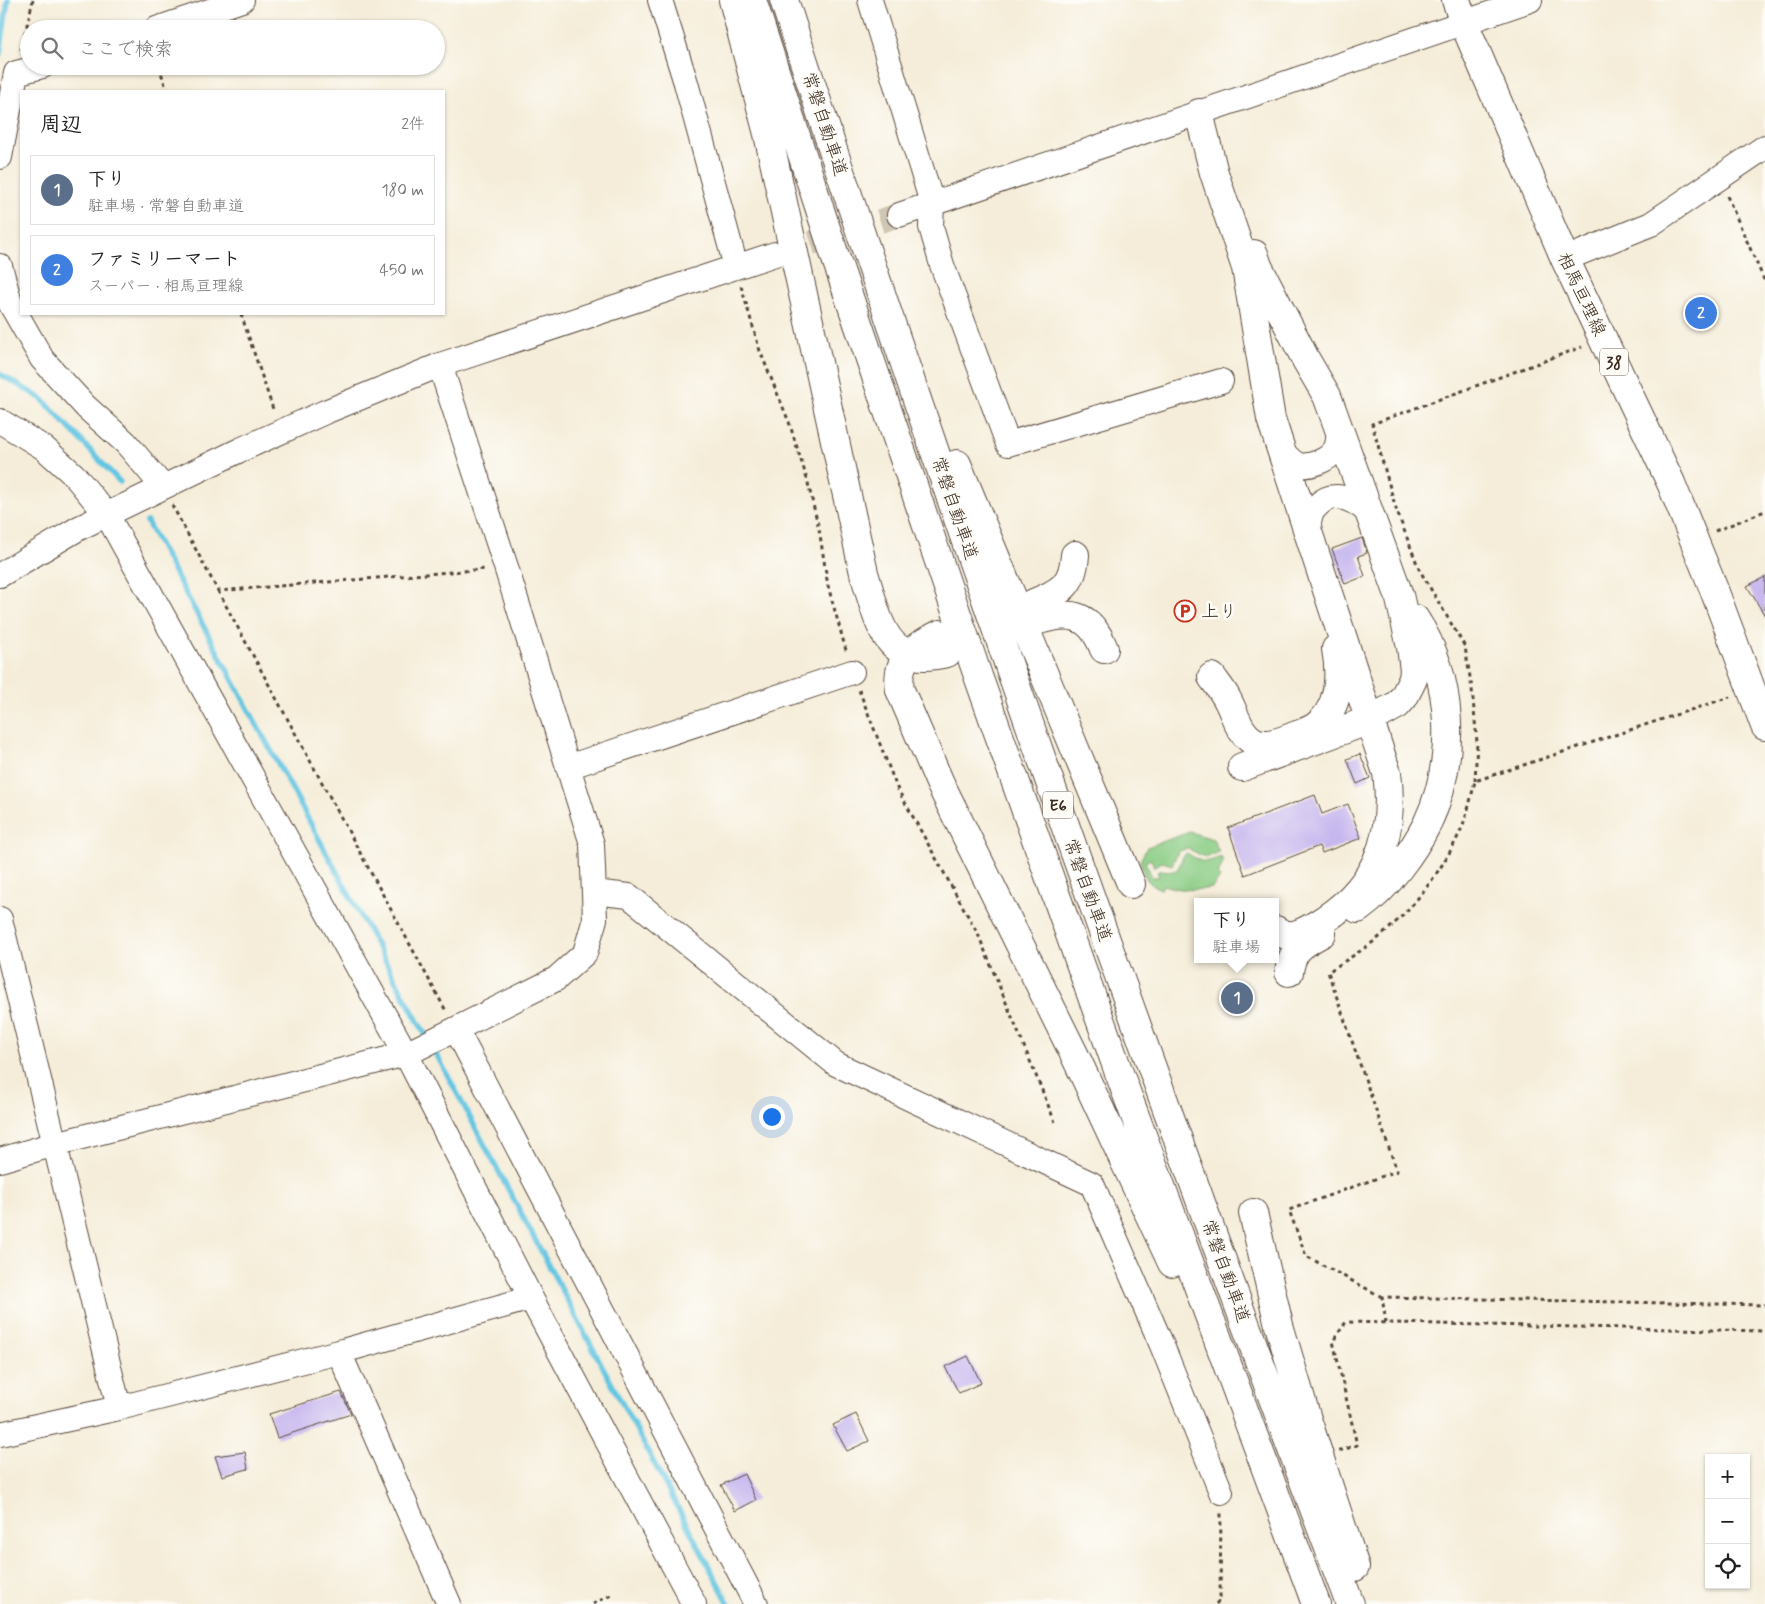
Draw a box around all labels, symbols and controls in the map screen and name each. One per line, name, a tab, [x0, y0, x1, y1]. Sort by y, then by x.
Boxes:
search box	[20, 20, 445, 75]
icon: search	[38, 34, 66, 62]
text: ここで検索	[78, 37, 173, 62]
street label: 常磐自動車道	[796, 69, 852, 179]
text: 周辺	[40, 111, 82, 139]
text: 2件	[401, 114, 425, 135]
text: 下り	[88, 167, 126, 192]
text: 1	[53, 180, 61, 201]
text: 180 m	[381, 180, 424, 201]
text: 駐車場 · 常磐自動車道	[88, 196, 244, 217]
text: ファミリーマート	[88, 247, 241, 272]
street label: 相馬亘理線	[1551, 249, 1611, 340]
text: 2	[53, 260, 61, 281]
text: 450 m	[379, 260, 424, 281]
text: スーパー · 相馬亘理線	[88, 276, 244, 297]
pin: 2	[1685, 294, 1717, 332]
road number: 38	[1600, 348, 1628, 376]
street label: 常磐自動車道	[925, 453, 983, 563]
parking icon: 上り	[1173, 599, 1197, 623]
place label: 上り	[1201, 600, 1237, 624]
road number: E6	[1043, 792, 1073, 818]
street label: 常磐自動車道	[1057, 835, 1117, 945]
popup	[1194, 898, 1279, 963]
text: 下り	[1212, 908, 1251, 933]
text: 駐車場	[1212, 937, 1261, 958]
pin: 1	[1221, 979, 1253, 1017]
your location	[759, 1104, 785, 1130]
street label: 常磐自動車道	[1195, 1216, 1255, 1326]
map controls	[1705, 1454, 1750, 1589]
button: +	[1705, 1454, 1750, 1499]
button: −	[1705, 1499, 1750, 1544]
button: locate	[1705, 1544, 1750, 1589]

